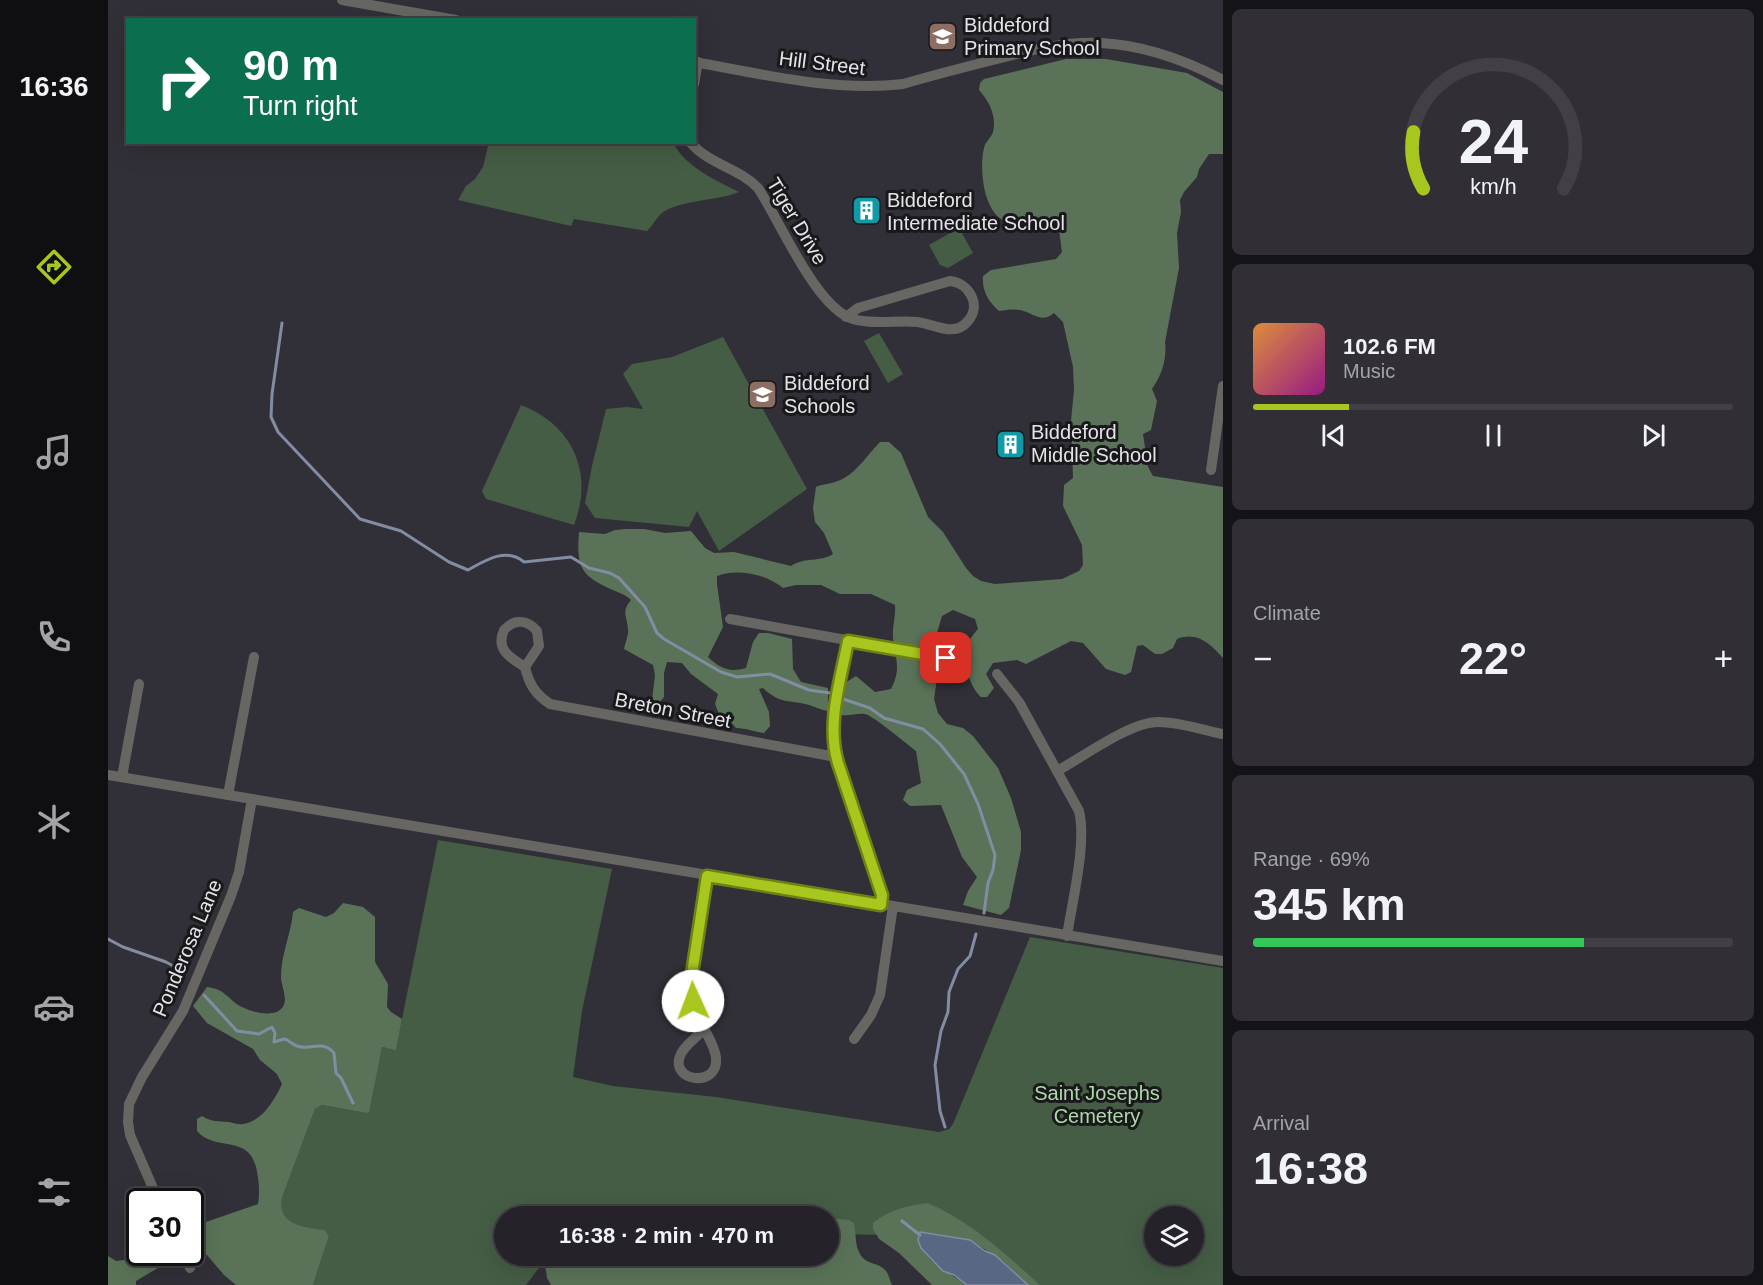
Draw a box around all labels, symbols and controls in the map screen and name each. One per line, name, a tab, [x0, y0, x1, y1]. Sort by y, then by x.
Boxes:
place label: Biddeford Primary School	[964, 14, 1100, 59]
school or university icon: Biddeford Primary School	[927, 20, 959, 52]
icon: right	[144, 42, 222, 120]
text: 90 m	[243, 42, 339, 89]
street label: Hill Street	[778, 47, 867, 79]
text: 16:36	[19, 72, 89, 102]
text: Turn right	[243, 91, 358, 121]
text: 24	[1458, 107, 1528, 176]
street label: Tiger Drive	[763, 174, 831, 268]
text: km/h	[1470, 175, 1516, 199]
place label: Biddeford Intermediate School	[887, 189, 1065, 234]
building icon: Biddeford Intermediate School	[850, 195, 882, 227]
icon: directions	[33, 246, 75, 288]
text: 102.6 FM	[1343, 334, 1436, 359]
text: Music	[1343, 360, 1395, 382]
place label: Biddeford Schools	[784, 372, 870, 417]
school or university icon: Biddeford Schools	[747, 378, 779, 410]
icon: previous	[1317, 419, 1350, 452]
icon: pause	[1477, 419, 1510, 452]
icon: next	[1637, 419, 1670, 452]
place label: Biddeford Middle School	[1031, 421, 1157, 466]
building icon: Biddeford Middle School	[994, 428, 1026, 460]
icon: music	[33, 431, 75, 473]
text: Climate	[1253, 602, 1321, 624]
icon: phone	[33, 616, 75, 658]
pin	[920, 632, 971, 683]
text: 22°	[1459, 633, 1527, 684]
text: −	[1253, 640, 1272, 677]
text: +	[1714, 640, 1733, 677]
icon: arrive	[929, 641, 962, 674]
street label: Breton Street	[613, 688, 733, 732]
icon: climate	[33, 801, 75, 843]
text: Range · 69%	[1253, 848, 1370, 870]
street label: Ponderosa Lane	[148, 876, 226, 1020]
text: 345 km	[1253, 879, 1406, 930]
position arrow	[661, 969, 725, 1033]
icon: car	[33, 986, 75, 1028]
park label: Saint Josephs Cemetery	[1034, 1082, 1160, 1127]
text: Arrival	[1253, 1112, 1310, 1134]
text: 16:38	[1253, 1143, 1368, 1194]
icon: filters	[33, 1171, 75, 1213]
speed limit sign: 30	[126, 1188, 204, 1266]
map controls	[1144, 1206, 1204, 1266]
button: layers	[1144, 1206, 1204, 1266]
text: 16:38 · 2 min · 470 m	[559, 1223, 774, 1248]

